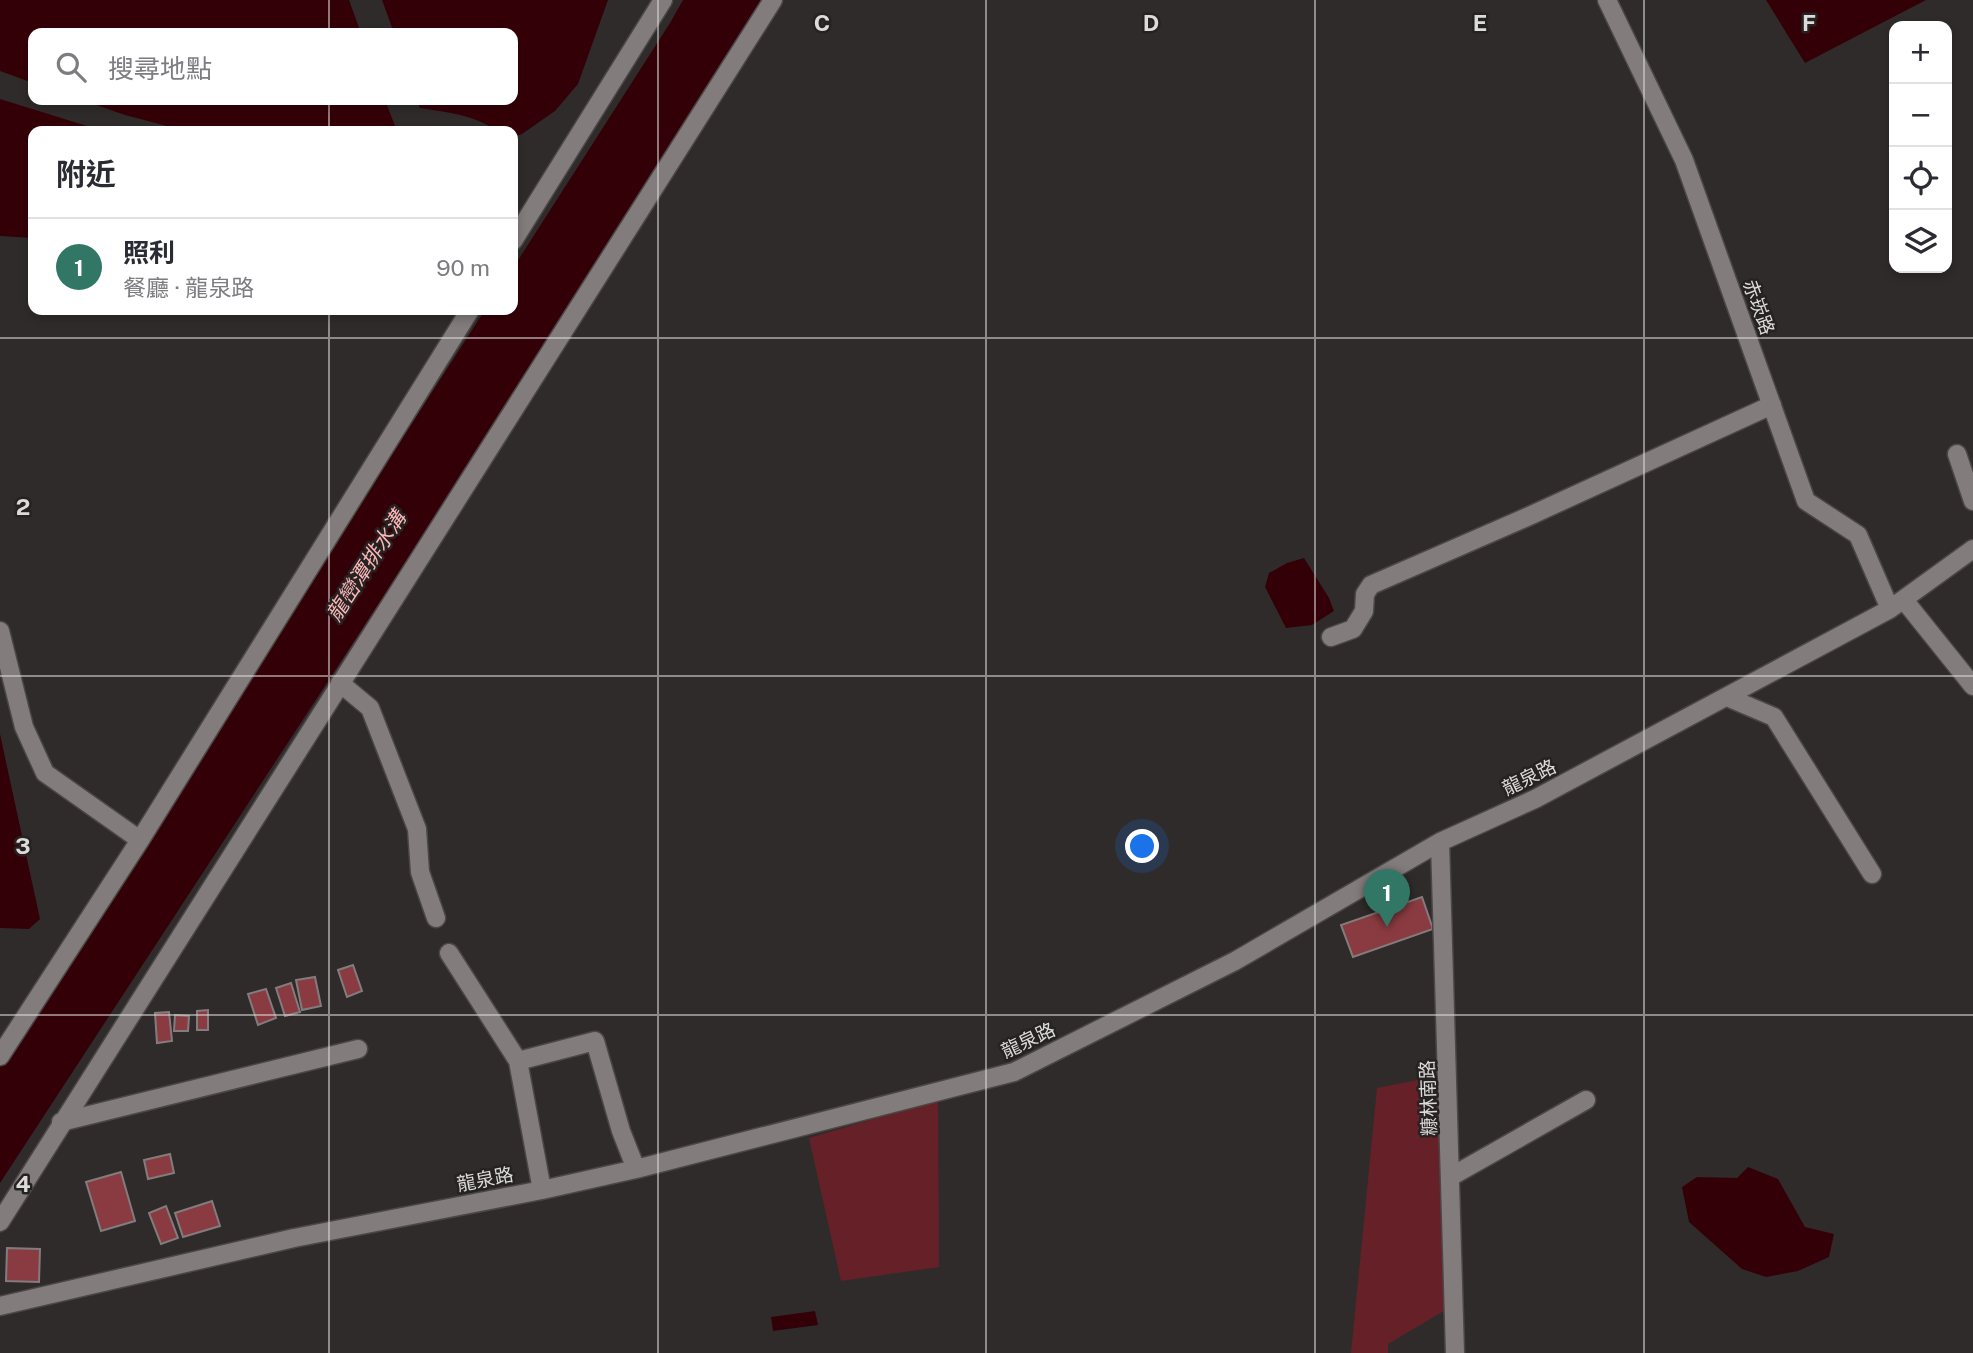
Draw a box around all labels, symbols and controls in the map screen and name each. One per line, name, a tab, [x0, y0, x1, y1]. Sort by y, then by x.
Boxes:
text: C	[814, 9, 830, 36]
text: D	[1143, 9, 1159, 36]
text: E	[1473, 9, 1487, 36]
text: F	[1802, 9, 1816, 36]
map controls	[1889, 21, 1952, 273]
button: +	[1889, 21, 1952, 84]
search box	[28, 28, 518, 105]
icon: search	[52, 48, 90, 86]
text: 搜尋地點	[108, 53, 212, 84]
button: −	[1889, 84, 1952, 147]
button: locate	[1889, 147, 1952, 210]
text: 附近	[56, 156, 116, 192]
button: layers	[1889, 210, 1952, 273]
text: 照利	[123, 237, 175, 268]
text: 1	[74, 254, 84, 281]
text: 90 m	[436, 254, 490, 281]
text: 餐廳 · 龍泉路	[123, 274, 254, 301]
street label: 赤崁路	[1739, 276, 1779, 338]
text: 2	[16, 493, 30, 520]
water label: 龍巒潭排水溝	[321, 504, 412, 626]
street label: 龍泉路	[1499, 755, 1559, 799]
your location	[1125, 829, 1159, 863]
text: 3	[15, 832, 31, 859]
pin: 1	[1364, 869, 1410, 927]
street label: 龍泉路	[998, 1018, 1058, 1062]
street label: 糠林南路	[1416, 1060, 1440, 1136]
street label: 龍泉路	[455, 1163, 515, 1195]
text: 4	[15, 1170, 31, 1197]

